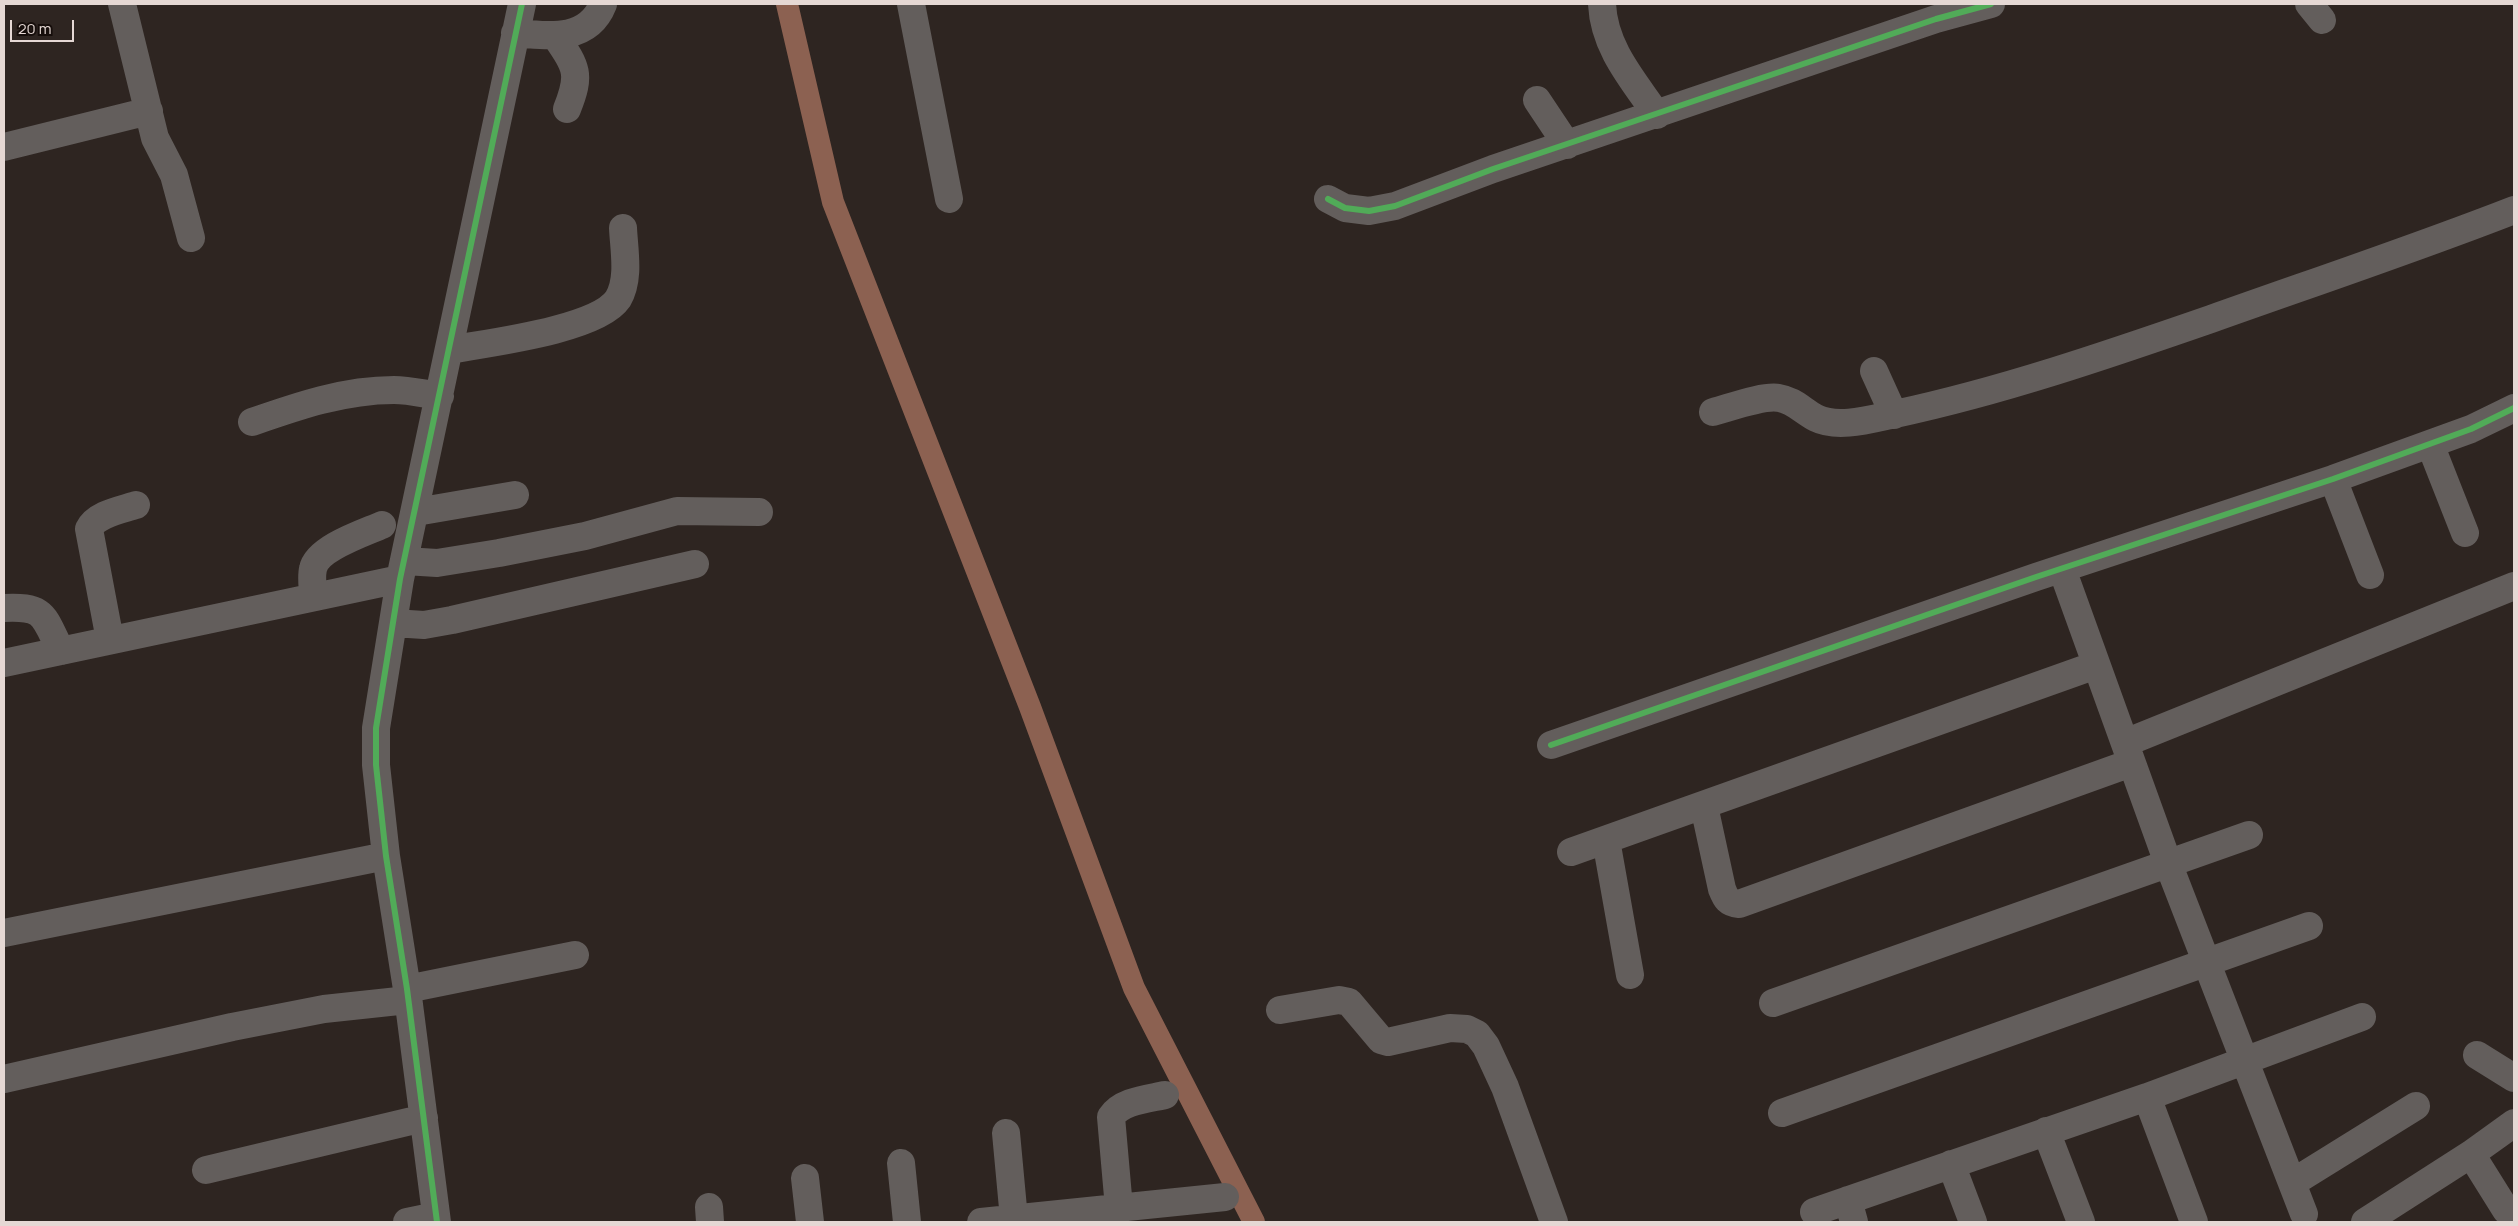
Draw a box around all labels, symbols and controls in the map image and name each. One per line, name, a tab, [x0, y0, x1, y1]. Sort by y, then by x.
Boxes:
scale bar	[12, 10, 76, 42]
text: 20 m	[18, 18, 51, 39]

